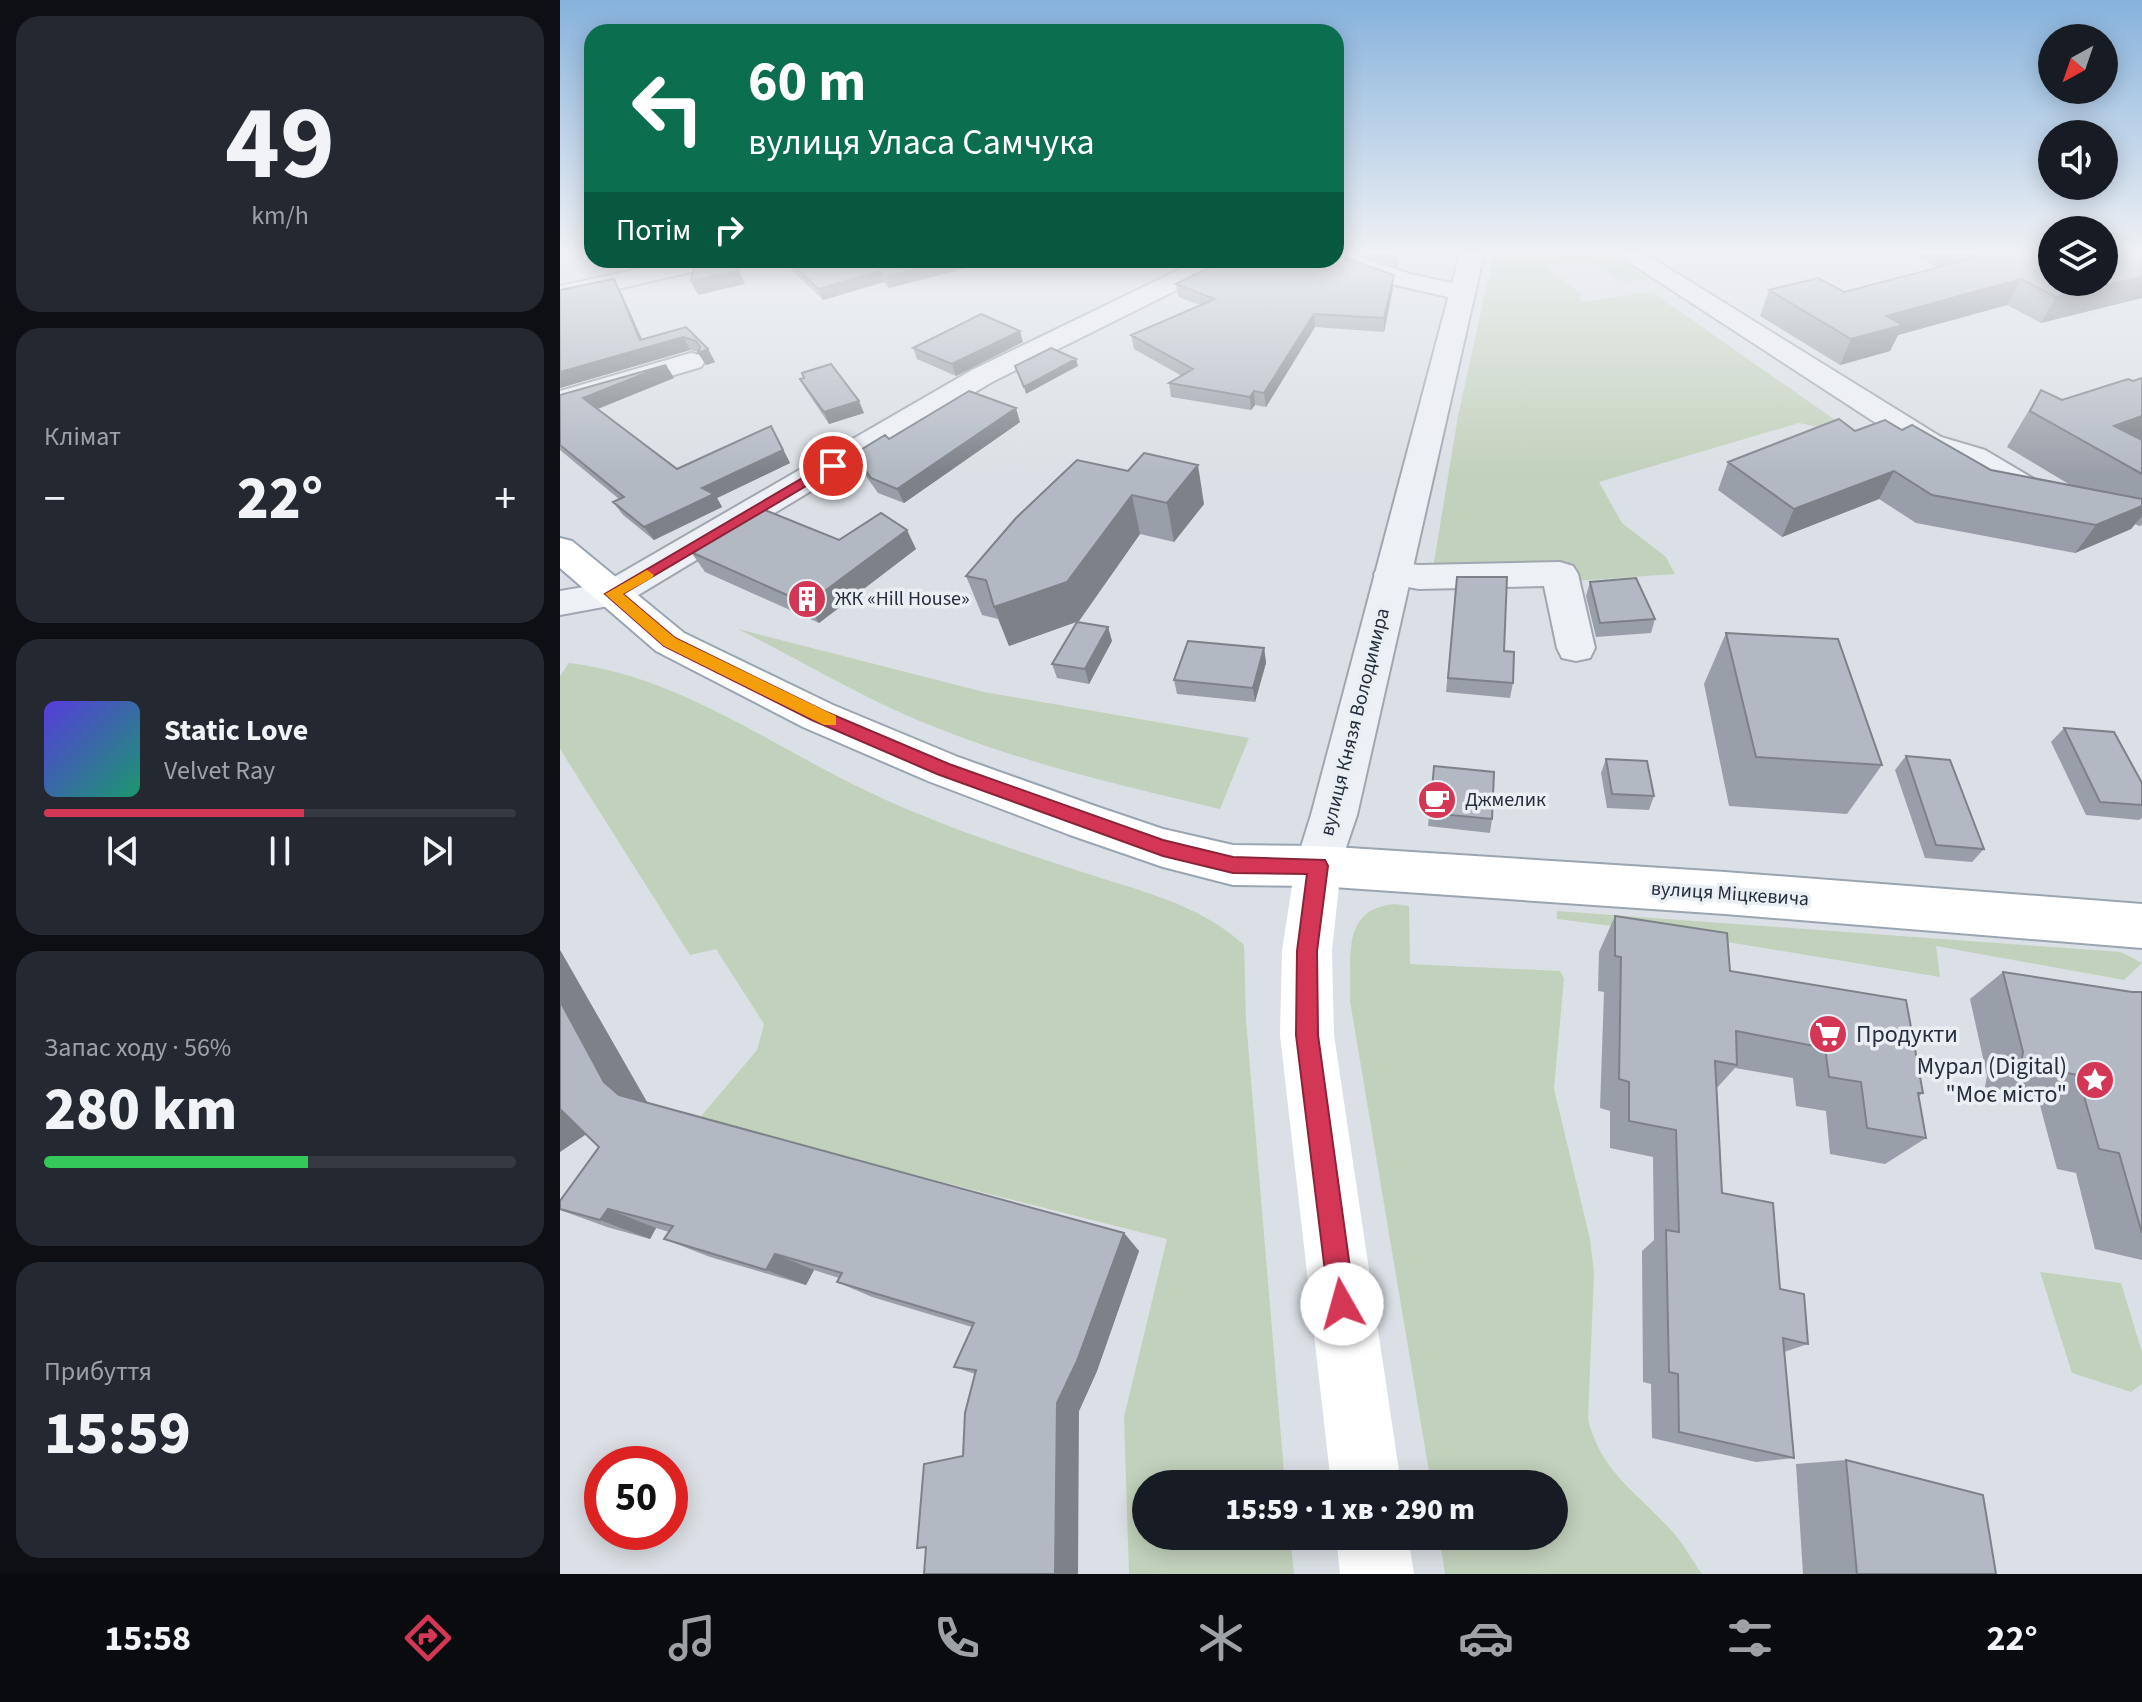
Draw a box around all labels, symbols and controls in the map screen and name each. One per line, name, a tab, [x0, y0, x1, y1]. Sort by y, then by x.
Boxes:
north arrow	[2038, 24, 2118, 104]
map controls	[2038, 24, 2118, 296]
text: 60 m	[748, 43, 866, 122]
icon: left	[616, 56, 720, 160]
text: 49	[225, 71, 335, 219]
text: вулиця Уласа Самчука	[748, 117, 1095, 168]
button: sound	[2038, 120, 2118, 200]
text: km/h	[251, 197, 309, 234]
icon: right	[707, 208, 751, 252]
text: Потім	[616, 209, 691, 252]
button: layers	[2038, 216, 2118, 296]
text: Клімат	[44, 418, 121, 455]
pin	[799, 432, 867, 500]
icon: arrive	[811, 444, 855, 488]
text: 22°	[237, 457, 323, 542]
text: −	[44, 468, 66, 531]
text: +	[494, 468, 516, 531]
building icon: ЖК «Hill House»	[786, 578, 828, 620]
place label: ЖК «Hill House»	[835, 585, 970, 613]
street label: вулиця Князя Володимира	[1313, 605, 1397, 839]
text: Static Love	[164, 709, 308, 752]
text: Velvet Ray	[164, 752, 275, 789]
cafe icon: Джмелик	[1416, 779, 1458, 821]
place label: Джмелик	[1465, 786, 1546, 814]
icon: previous	[101, 829, 145, 873]
icon: pause	[258, 829, 302, 873]
icon: next	[415, 829, 459, 873]
street label: вулиця Міцкевича	[1650, 875, 1810, 913]
supermarket icon: Продукти	[1807, 1013, 1849, 1055]
place label: Продукти	[1856, 1017, 1958, 1052]
text: Запас ходу · 56%	[44, 1029, 231, 1066]
place label: Мурал (Digital) "Моє місто"	[1917, 1049, 2067, 1112]
place icon: Мурал (Digital) "Моє місто"	[2074, 1059, 2116, 1101]
text: 280 km	[44, 1068, 237, 1153]
position arrow	[1300, 1262, 1384, 1346]
text: Прибуття	[44, 1353, 152, 1390]
text: 15:59	[44, 1392, 191, 1477]
speed limit sign: 50	[584, 1446, 688, 1550]
text: 15:59 · 1 хв · 290 m	[1225, 1488, 1475, 1531]
icon: directions	[400, 1610, 456, 1666]
icon: music	[664, 1610, 720, 1666]
icon: phone	[929, 1610, 985, 1666]
icon: climate	[1193, 1610, 1249, 1666]
icon: car	[1458, 1610, 1514, 1666]
icon: filters	[1722, 1610, 1778, 1666]
text: 15:58	[104, 1613, 191, 1664]
text: 22°	[1987, 1613, 2038, 1664]

